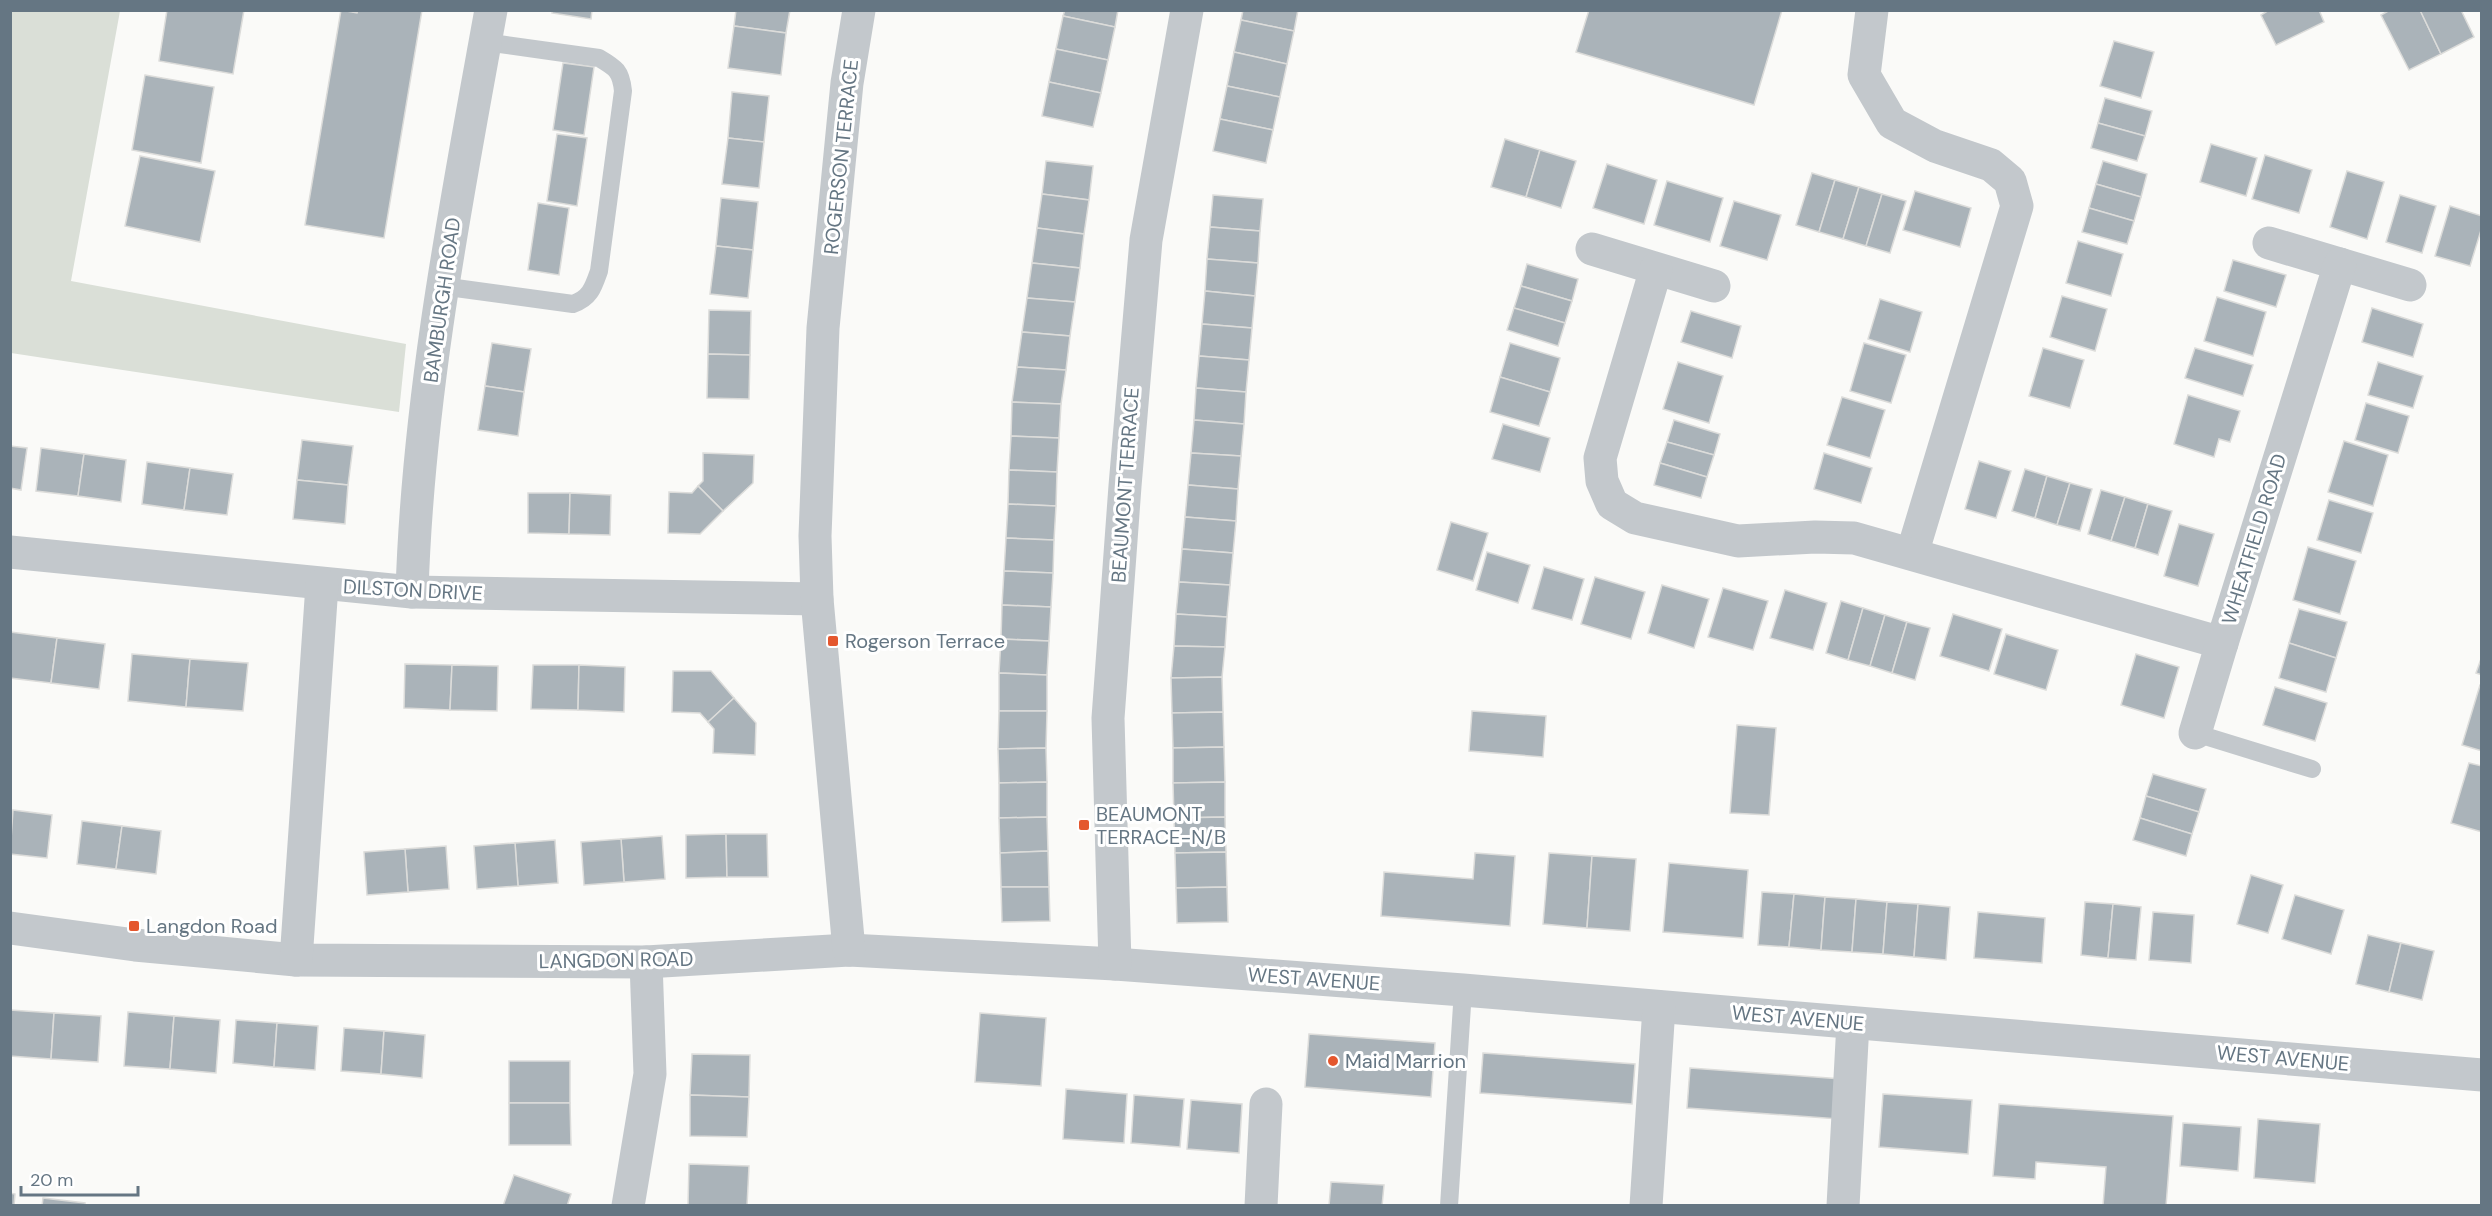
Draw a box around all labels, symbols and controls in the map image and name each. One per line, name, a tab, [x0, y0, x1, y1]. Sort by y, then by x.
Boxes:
street label: ROGERSON TERRACE	[818, 58, 864, 256]
street label: BAMBURGH ROAD	[418, 216, 466, 384]
street label: BEAUMONT TERRACE	[1105, 386, 1145, 584]
street label: WHEATFIELD ROAD	[2216, 451, 2292, 627]
street label: DILSTON DRIVE	[343, 573, 483, 607]
place label: Rogerson Terrace	[845, 628, 1005, 654]
marker: Rogerson Terrace	[826, 634, 840, 648]
place label: BEAUMONT TERRACE-N/B	[1096, 801, 1226, 850]
marker: BEAUMONT TERRACE-N/B	[1077, 818, 1091, 832]
place label: Langdon Road	[146, 913, 277, 939]
marker: Langdon Road	[127, 919, 141, 933]
street label: LANGDON ROAD	[538, 946, 694, 974]
street label: WEST AVENUE	[1247, 961, 1381, 997]
street label: WEST AVENUE	[1731, 999, 1865, 1037]
street label: WEST AVENUE	[2216, 1039, 2350, 1077]
place label: Maid Marrion	[1345, 1048, 1466, 1074]
marker: Maid Marrion	[1326, 1054, 1340, 1068]
scale bar	[21, 1159, 138, 1197]
text: 20 m	[30, 1168, 73, 1192]

